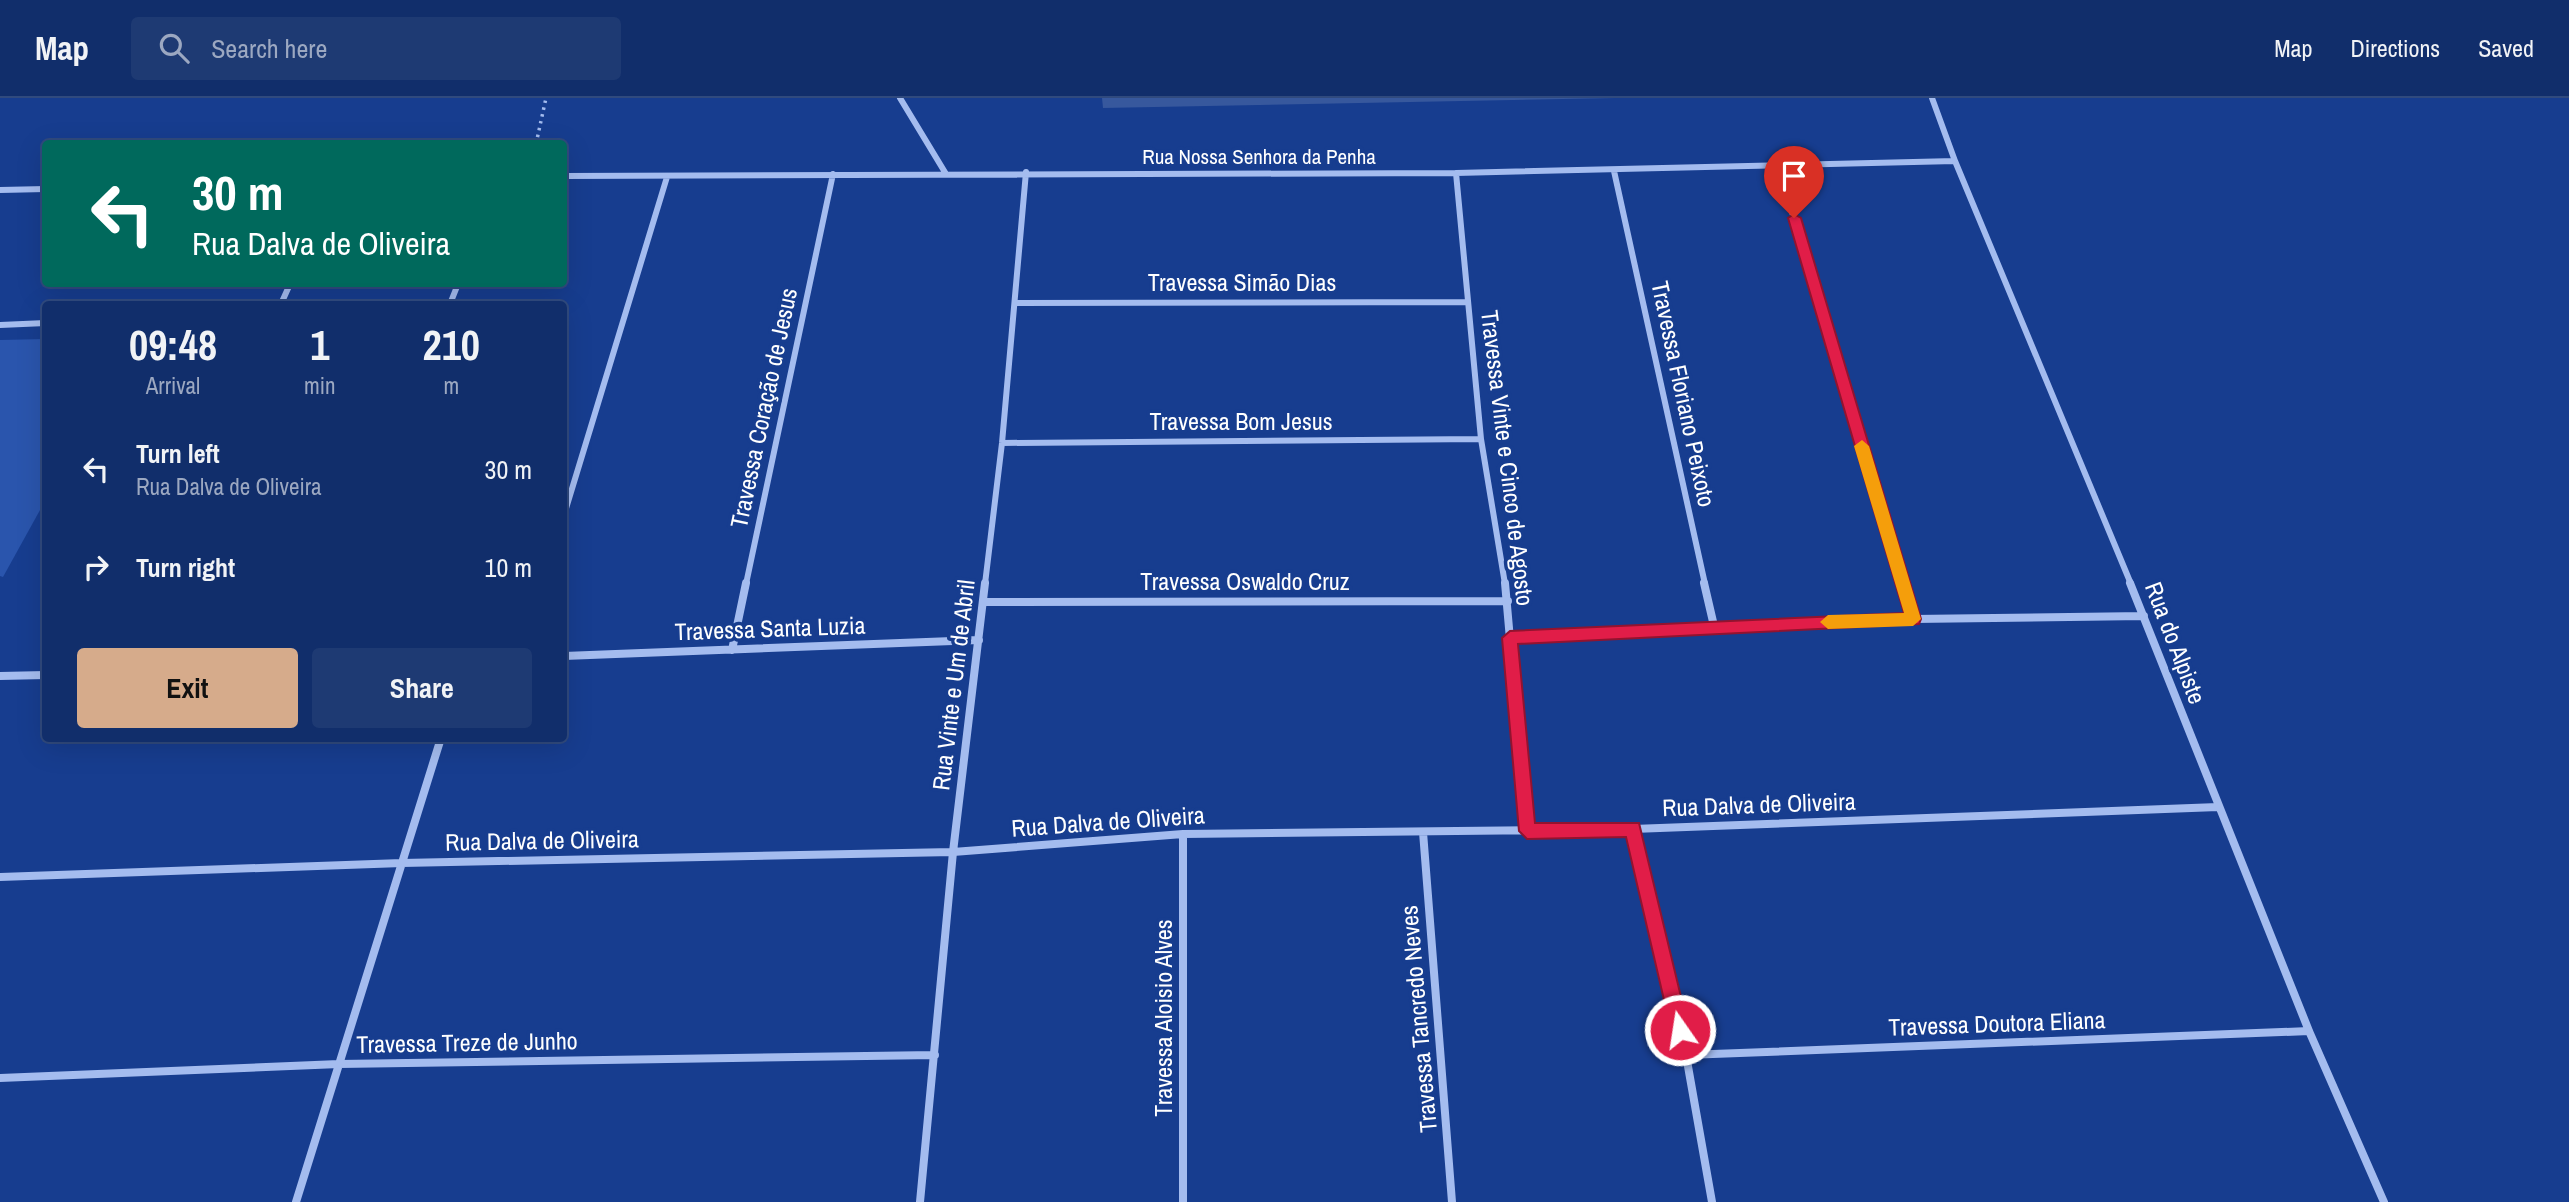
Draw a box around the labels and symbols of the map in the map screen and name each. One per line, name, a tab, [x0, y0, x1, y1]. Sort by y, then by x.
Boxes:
street label: Rua Nossa Senhora da Penha	[1142, 142, 1376, 171]
pin	[1764, 146, 1824, 218]
street label: Travessa Simão Dias	[1148, 266, 1336, 298]
street label: Travessa Floriano Peixoto	[1644, 278, 1724, 510]
street label: Travessa Coração de Jesus	[722, 285, 804, 531]
street label: Travessa Vinte e Cinco de Agosto	[1474, 308, 1542, 608]
street label: Travessa Bom Jesus	[1149, 405, 1333, 437]
street label: Travessa Oswaldo Cruz	[1140, 565, 1350, 597]
street label: Rua do Alpiste	[2138, 577, 2214, 708]
street label: Rua Vinte e Um de Abril	[924, 578, 982, 792]
street label: Travessa Santa Luzia	[674, 609, 866, 647]
street label: Rua Dalva de Oliveira	[1662, 785, 1856, 823]
street label: Rua Dalva de Oliveira	[1010, 798, 1206, 844]
street label: Rua Dalva de Oliveira	[445, 822, 639, 858]
street label: Travessa Tancredo Neves	[1392, 904, 1444, 1134]
street label: Travessa Aloisio Alves	[1147, 919, 1179, 1117]
position arrow	[1643, 993, 1717, 1067]
street label: Travessa Doutora Eliana	[1888, 1003, 2106, 1043]
street label: Travessa Treze de Junho	[356, 1024, 578, 1060]

